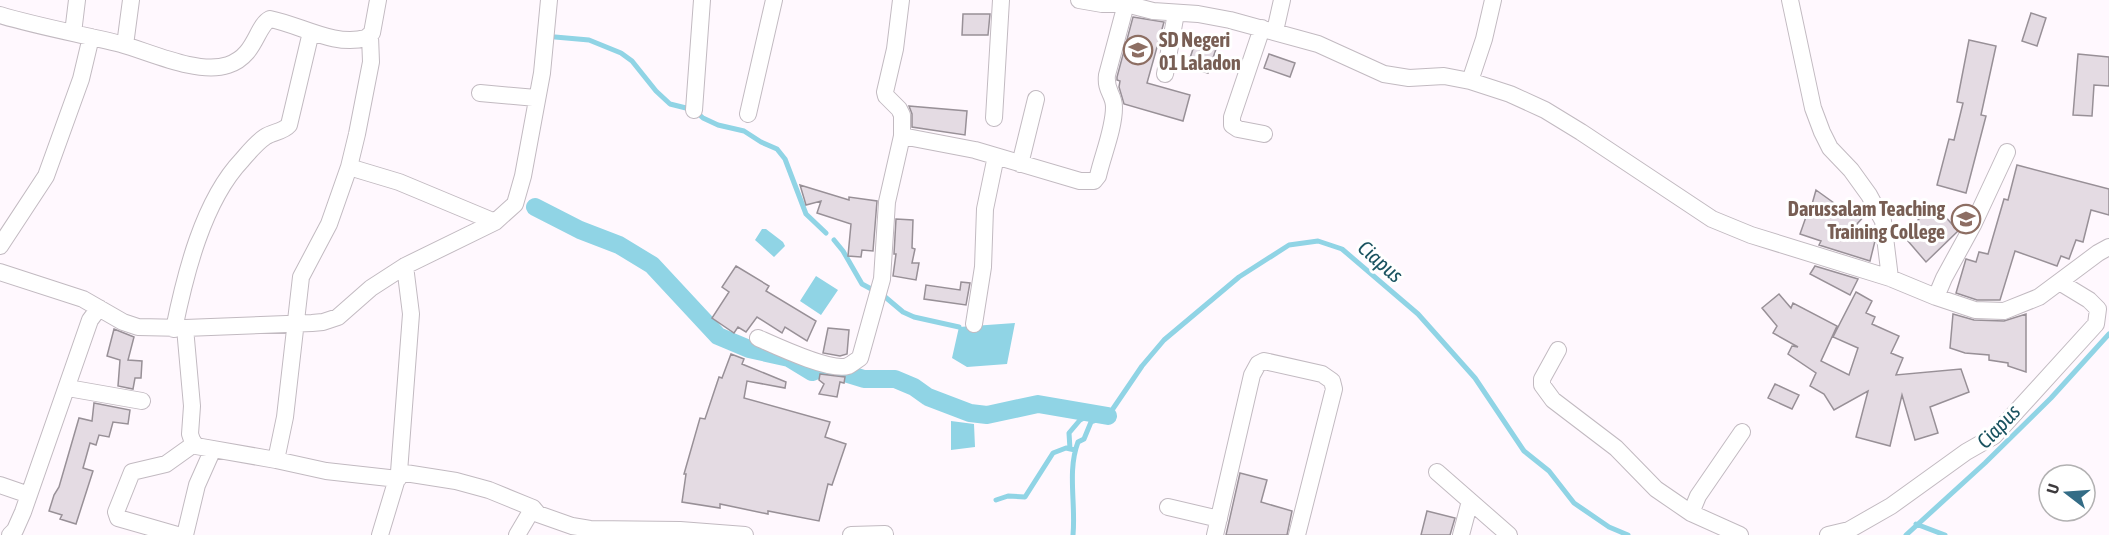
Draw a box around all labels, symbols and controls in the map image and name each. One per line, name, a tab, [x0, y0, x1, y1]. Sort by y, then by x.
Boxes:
place label: SD Negeri 01 Laladon	[1159, 28, 1241, 74]
school or university icon: SD Negeri 01 Laladon	[1122, 34, 1154, 66]
place label: Darussalam Teaching Training College	[1788, 197, 1945, 243]
school or university icon: Darussalam Teaching Training College	[1950, 203, 1982, 235]
water label: Ciapus	[1354, 235, 1408, 287]
water label: Ciapus	[1971, 399, 2025, 453]
north arrow	[2037, 463, 2097, 523]
text: U	[2043, 481, 2063, 496]

